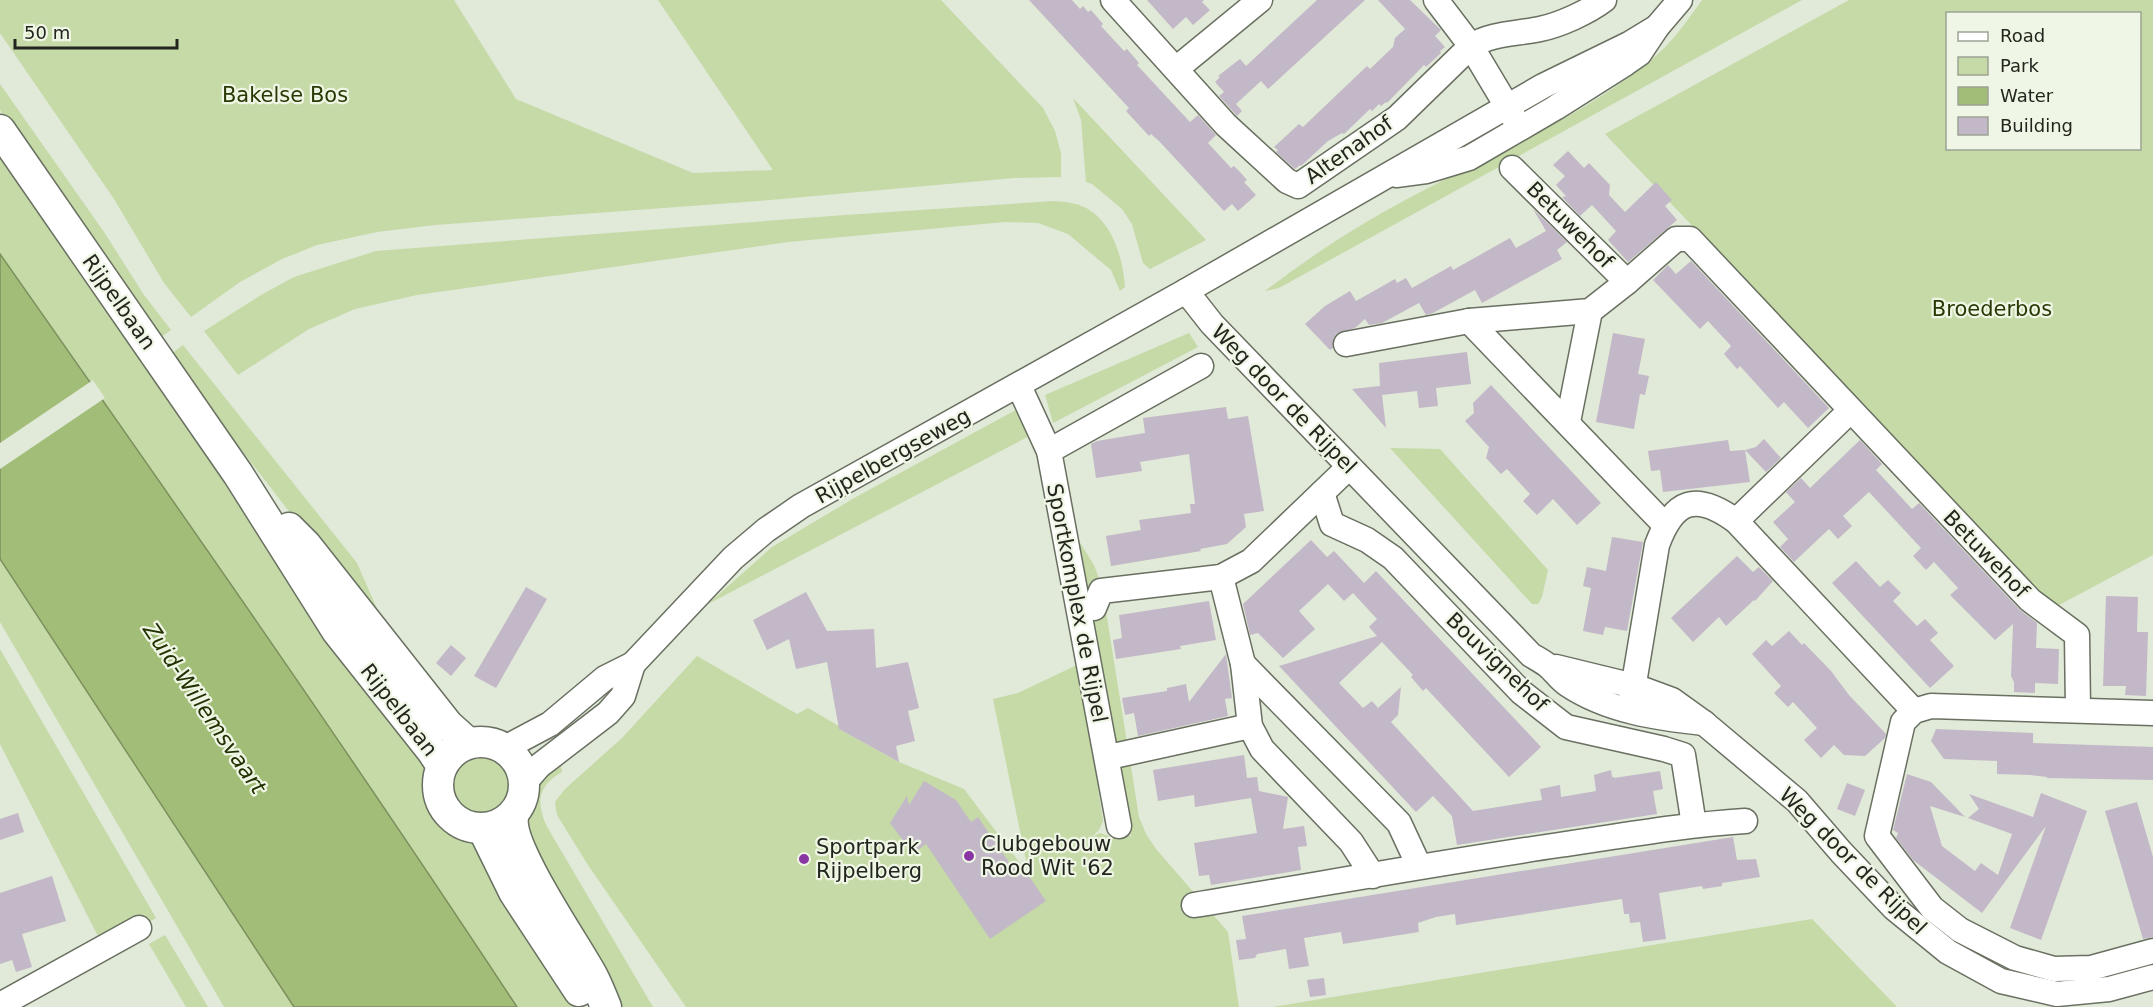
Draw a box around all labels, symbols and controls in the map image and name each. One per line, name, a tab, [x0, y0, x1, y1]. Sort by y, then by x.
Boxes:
scale bar	[15, 12, 177, 50]
legend	[1946, 12, 2141, 150]
text: 50 m	[24, 22, 70, 43]
text: Road	[2000, 25, 2045, 46]
text: Park	[2000, 55, 2039, 76]
park label: Bakelse Bos	[222, 83, 348, 107]
text: Water	[2000, 85, 2054, 106]
street label: Altenahof	[1301, 111, 1398, 189]
text: Building	[2000, 115, 2073, 136]
street label: Betuwehof	[1522, 177, 1619, 274]
street label: Rijpelbaan	[77, 250, 161, 354]
park label: Broederbos	[1932, 297, 2052, 321]
street label: Weg door de Rijpel	[1207, 319, 1361, 479]
street label: Rijpelbergseweg	[811, 403, 975, 509]
street label: Sportkomplex de Rijpel	[1042, 481, 1112, 725]
street label: Betuwehof	[1938, 505, 2034, 603]
street label: Bouvignehof	[1441, 608, 1553, 717]
water label: Zuid-Willemsvaart	[138, 617, 272, 800]
street label: Rijpelbaan	[355, 659, 443, 761]
street label: Weg door de Rijpel	[1774, 782, 1932, 940]
place label: Clubgebouw Rood Wit '62	[981, 832, 1114, 880]
place label: Sportpark Rijpelberg	[816, 835, 922, 883]
marker: Clubgebouw Rood Wit '62	[962, 849, 976, 863]
marker: Sportpark Rijpelberg	[797, 852, 811, 866]

